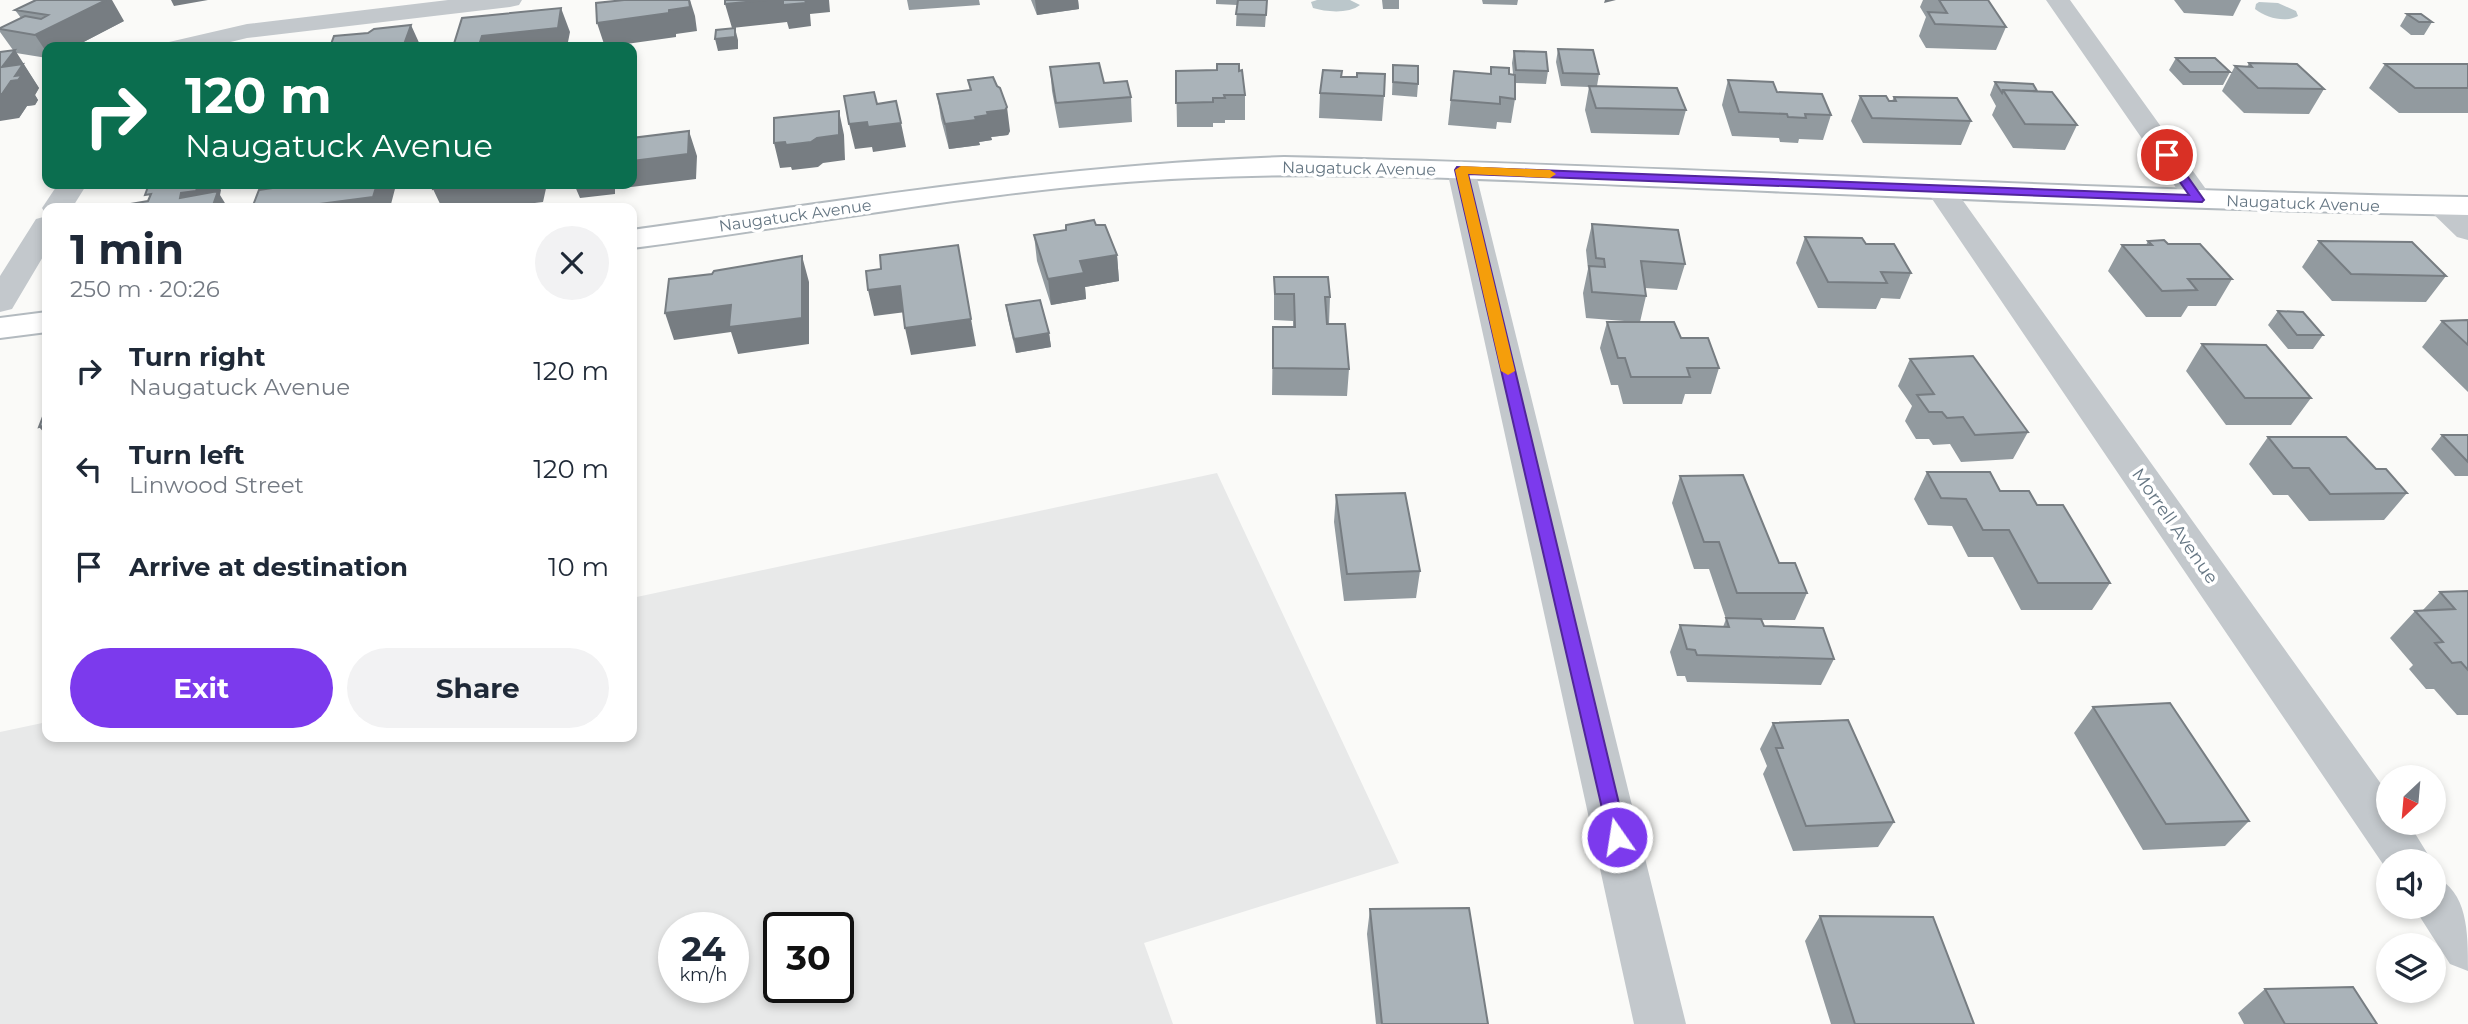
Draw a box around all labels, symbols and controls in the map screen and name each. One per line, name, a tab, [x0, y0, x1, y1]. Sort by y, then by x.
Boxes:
text: 120 m	[185, 66, 332, 125]
icon: right	[70, 70, 161, 161]
pin	[2137, 125, 2197, 185]
text: Naugatuck Avenue	[185, 126, 493, 165]
icon: arrive	[2148, 136, 2186, 174]
street label: Naugatuck Avenue	[1282, 158, 1436, 179]
street label: Naugatuck Avenue	[2226, 191, 2380, 216]
street label: Naugatuck Avenue	[718, 195, 873, 236]
text: 1 min	[70, 223, 184, 275]
button: close	[535, 226, 609, 300]
text: 250 m · 20:26	[70, 275, 220, 303]
text: Turn right	[129, 341, 265, 373]
icon: right	[70, 352, 108, 390]
text: 120 m	[533, 355, 609, 387]
text: Naugatuck Avenue	[129, 373, 350, 401]
text: Turn left	[129, 439, 245, 471]
icon: left	[70, 450, 108, 488]
text: 120 m	[533, 453, 609, 485]
street label: Morrell Avenue	[2127, 464, 2223, 588]
text: Linwood Street	[129, 471, 304, 499]
icon: arrive	[70, 548, 108, 586]
text: Arrive at destination	[129, 551, 408, 583]
text: 10 m	[548, 551, 609, 583]
button: Exit	[70, 648, 333, 728]
button: Share	[347, 648, 609, 728]
north arrow	[2376, 765, 2446, 835]
map controls	[2376, 765, 2446, 1003]
position arrow	[1580, 800, 1654, 874]
button: sound	[2376, 849, 2446, 919]
speed limit sign: 30	[763, 912, 854, 1003]
text: 24	[681, 927, 726, 970]
button: layers	[2376, 933, 2446, 1003]
text: km/h	[679, 964, 728, 986]

